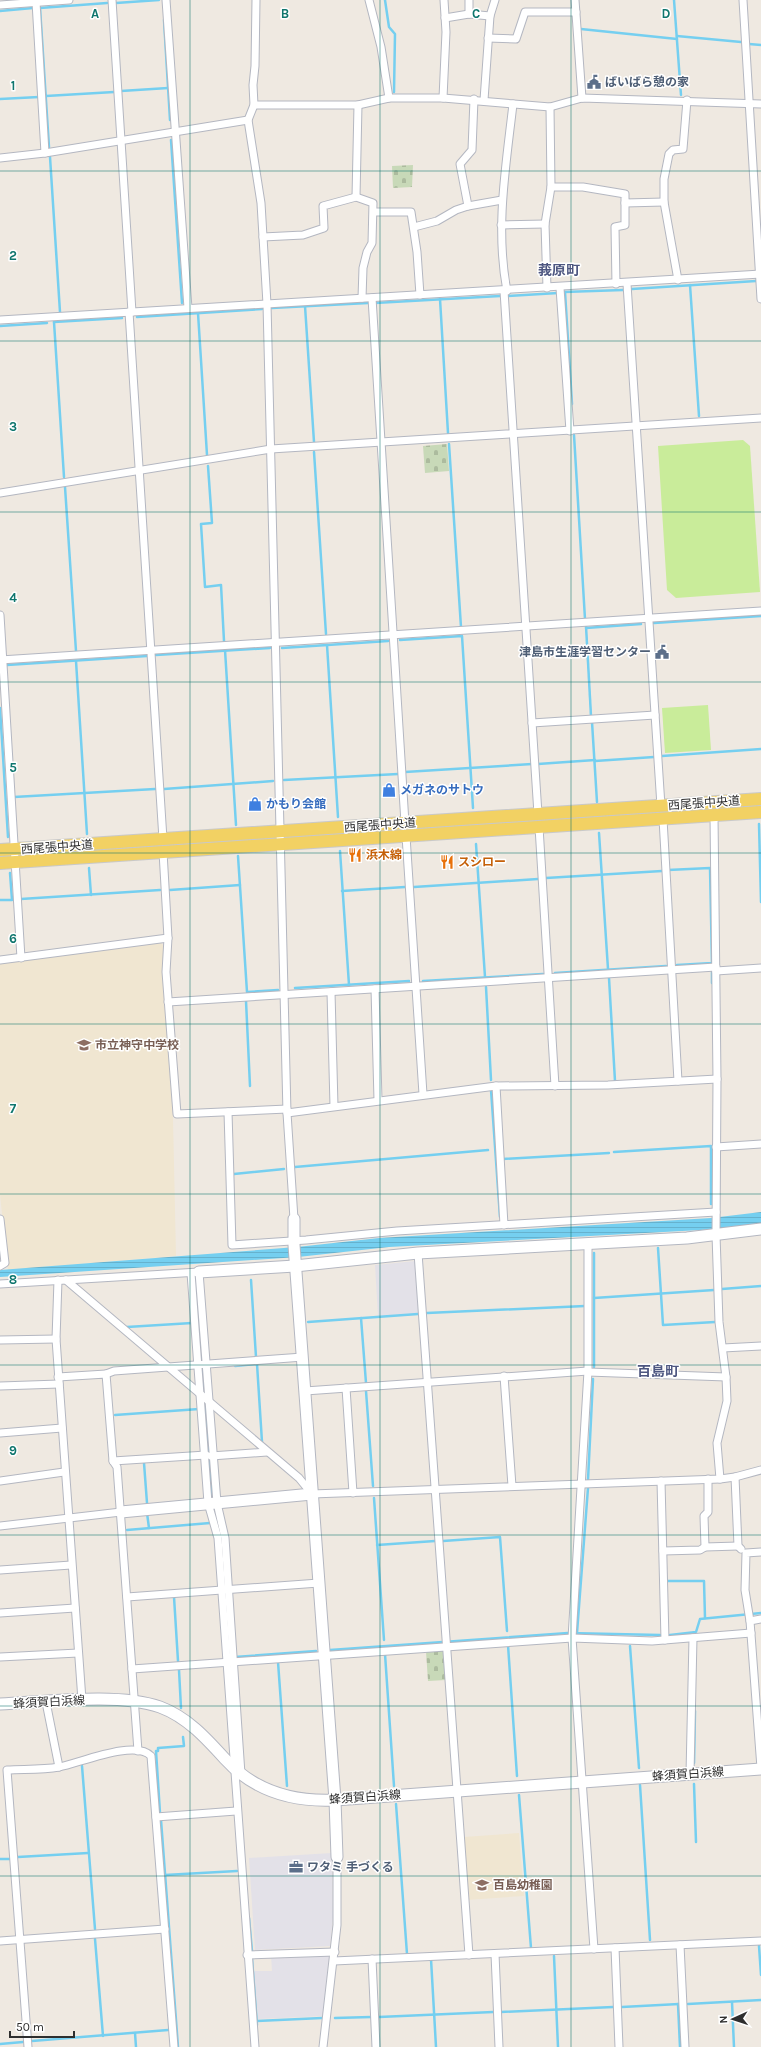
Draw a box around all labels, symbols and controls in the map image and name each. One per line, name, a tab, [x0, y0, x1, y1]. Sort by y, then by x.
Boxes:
text: A	[91, 6, 99, 21]
text: B	[281, 6, 289, 21]
text: C	[472, 6, 480, 21]
text: D	[662, 6, 671, 21]
public building icon: ばいばら憩の家	[586, 74, 602, 90]
place label: ばいばら憩の家	[605, 75, 689, 89]
text: 1	[11, 78, 15, 93]
text: 2	[9, 248, 17, 263]
district label: 莪原町	[538, 262, 580, 279]
text: 3	[9, 419, 17, 434]
text: 4	[9, 590, 17, 605]
public building icon: 津島市生涯学習センター	[654, 644, 670, 660]
place label: 津島市生涯学習センター	[519, 645, 651, 659]
text: 5	[9, 760, 17, 775]
shop icon: メガネのサトウ	[381, 782, 397, 798]
place label: メガネのサトウ	[400, 783, 484, 797]
street label: 西尾張中央道	[668, 794, 740, 812]
shop icon: かもり会館	[247, 796, 263, 812]
place label: かもり会館	[266, 797, 326, 811]
street label: 西尾張中央道	[344, 816, 416, 834]
street label: 西尾張中央道	[21, 838, 93, 856]
restaurant icon: 浜木綿	[347, 847, 363, 863]
place label: 浜木綿	[366, 848, 402, 862]
restaurant icon: スシロー	[439, 854, 455, 870]
place label: スシロー	[458, 855, 506, 869]
text: 6	[9, 931, 17, 946]
school or university icon: 市立神守中学校	[76, 1037, 92, 1053]
place label: 市立神守中学校	[95, 1038, 179, 1052]
text: 7	[10, 1101, 17, 1116]
text: 8	[9, 1272, 17, 1287]
district label: 百島町	[637, 1363, 679, 1380]
text: 9	[9, 1443, 17, 1458]
street label: 蜂須賀白浜線	[13, 1693, 85, 1711]
street label: 蜂須賀白浜線	[652, 1765, 724, 1783]
street label: 蜂須賀白浜線	[329, 1788, 401, 1806]
office icon: ワタミ 手づくる	[288, 1859, 304, 1875]
place label: ワタミ 手づくる	[307, 1860, 394, 1874]
school or university icon: 百島幼稚園	[474, 1877, 490, 1893]
place label: 百島幼稚園	[493, 1878, 553, 1892]
north arrow	[713, 1999, 753, 2039]
scale bar	[10, 2013, 74, 2039]
text: N	[717, 2015, 730, 2024]
text: 50 m	[16, 2020, 44, 2034]

